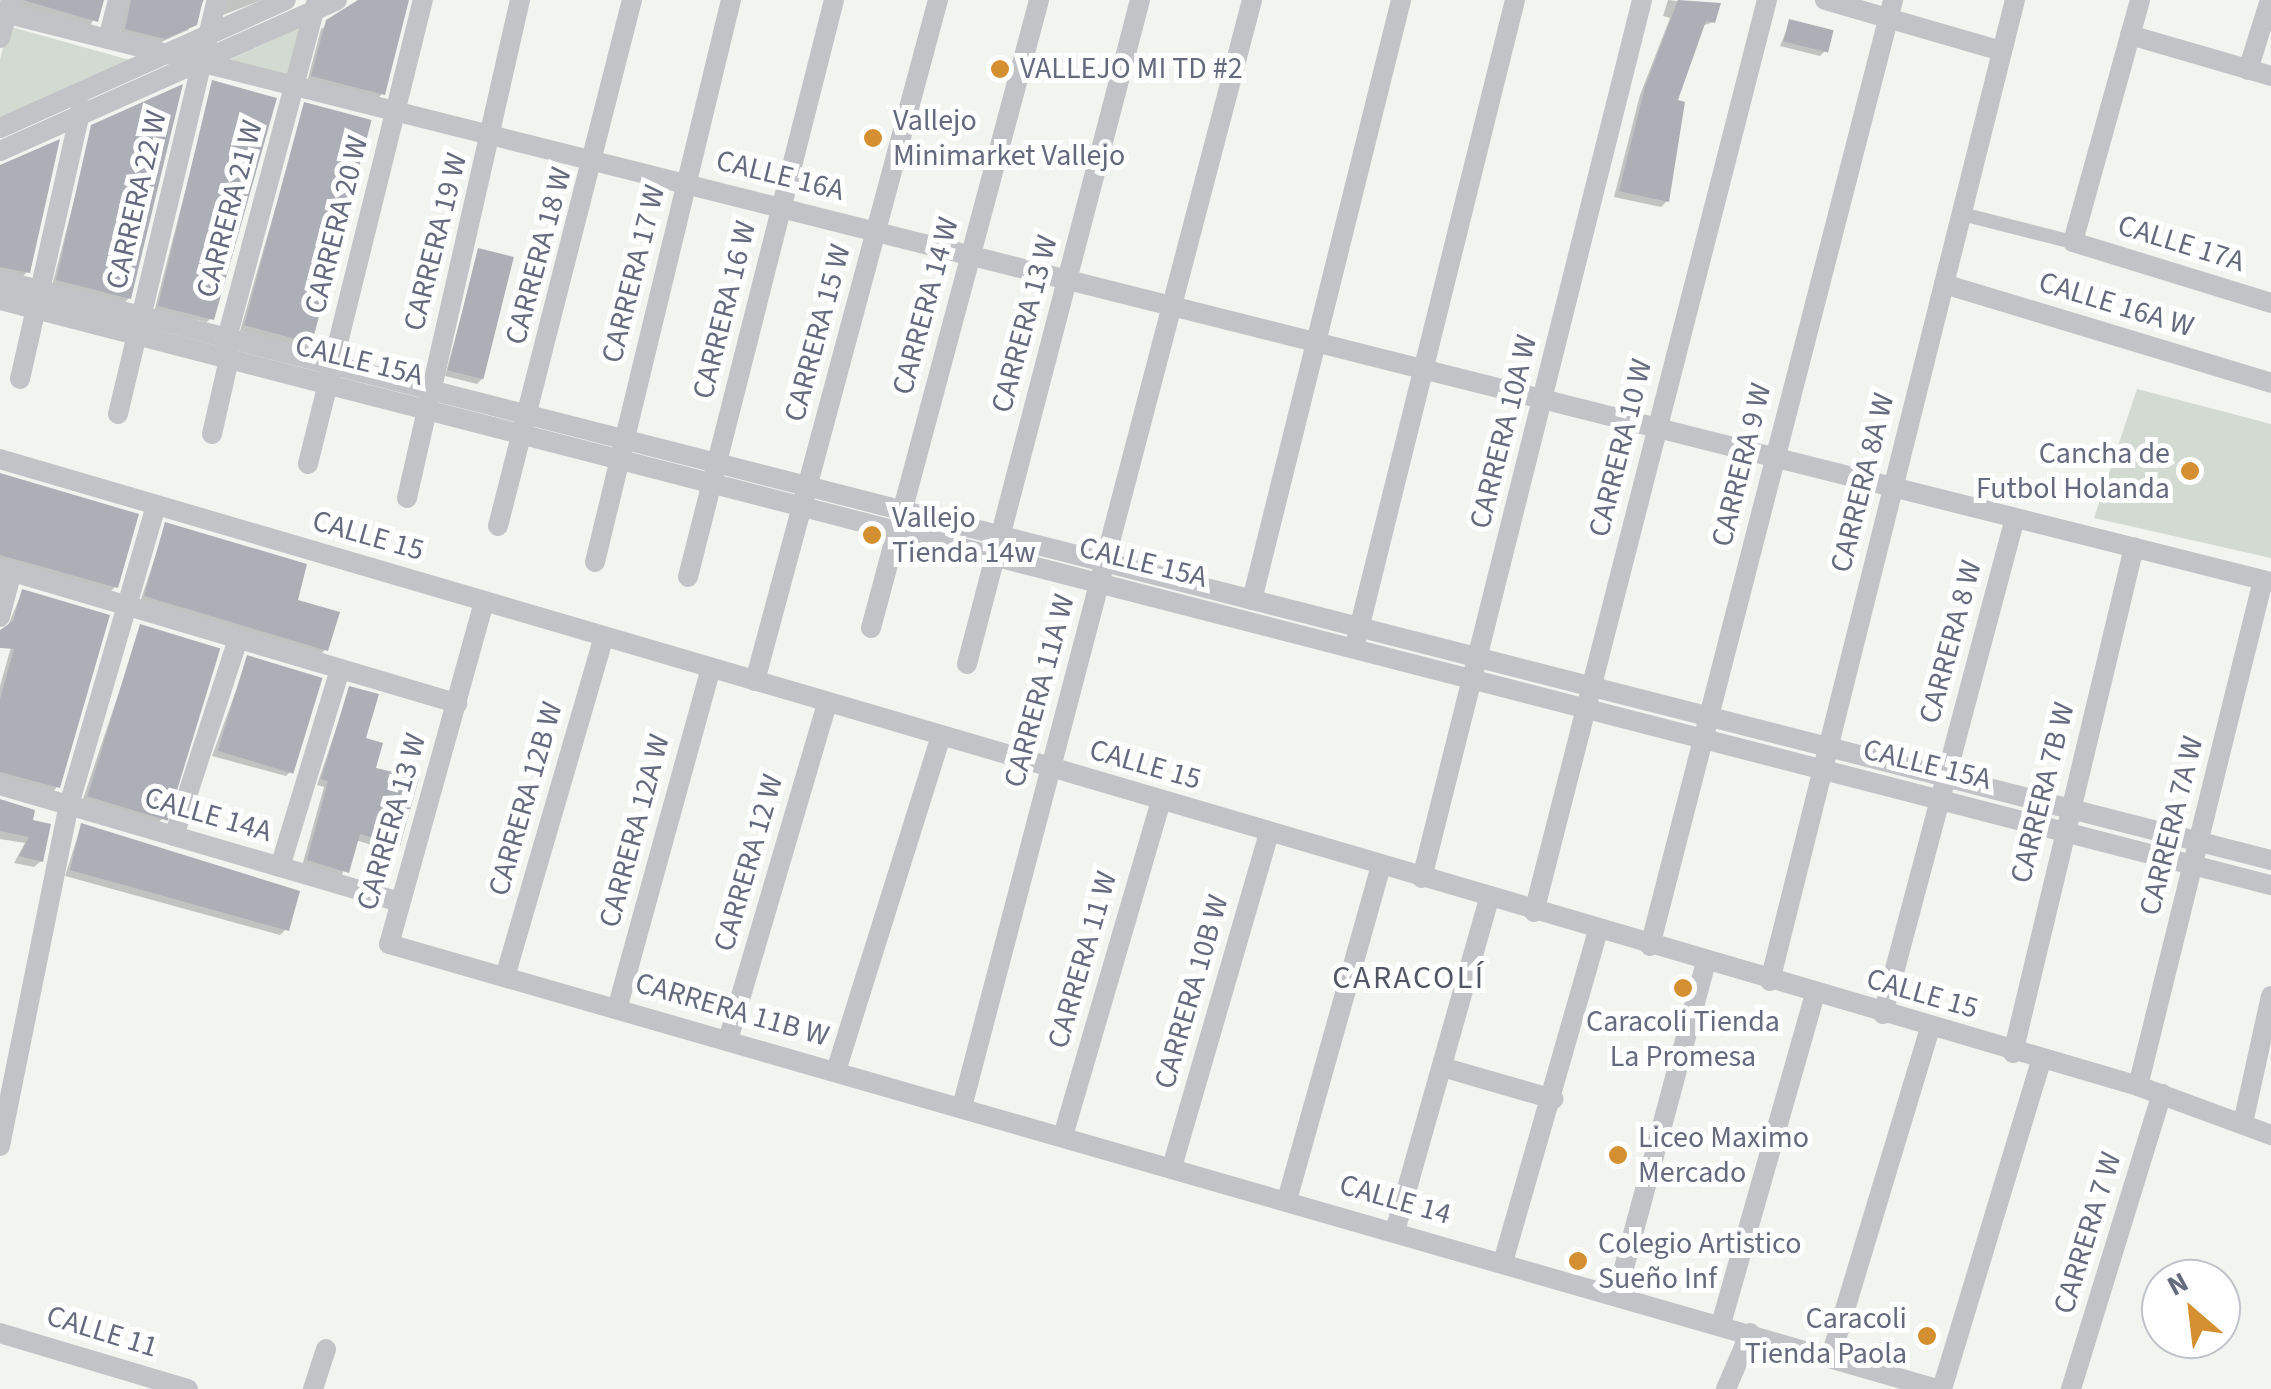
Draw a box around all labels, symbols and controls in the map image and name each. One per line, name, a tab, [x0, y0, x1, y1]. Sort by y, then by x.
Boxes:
place label: VALLEJO MI TD #2	[1020, 51, 1243, 87]
marker: VALLEJO MI TD #2	[989, 58, 1011, 80]
place label: Vallejo Minimarket Vallejo	[893, 103, 1125, 174]
street label: CARRERA 22 W	[99, 107, 175, 293]
street label: CARRERA 21 W	[189, 116, 271, 302]
marker: Vallejo Minimarket Vallejo	[862, 127, 884, 149]
street label: CARRERA 20 W	[298, 132, 376, 318]
street label: CALLE 16A	[712, 143, 848, 209]
street label: CARRERA 19 W	[397, 149, 475, 335]
street label: CARRERA 18 W	[498, 163, 580, 349]
street label: CARRERA 17 W	[595, 181, 673, 367]
street label: CALLE 17A	[2113, 208, 2249, 280]
street label: CARRERA 14 W	[885, 213, 967, 399]
street label: CARRERA 16 W	[686, 217, 764, 403]
street label: CARRERA 13 W	[984, 231, 1066, 417]
street label: CARRERA 15 W	[777, 240, 859, 426]
street label: CALLE 16A W	[2034, 264, 2198, 346]
street label: CALLE 15A	[291, 328, 427, 394]
street label: CARRERA 10A W	[1463, 331, 1545, 533]
street label: CARRERA 10 W	[1582, 355, 1660, 541]
street label: CARRERA 9 W	[1704, 380, 1780, 550]
street label: CARRERA 8A W	[1823, 390, 1903, 576]
place label: Cancha de Futbol Holanda	[1976, 436, 2170, 506]
marker: Cancha de Futbol Holanda	[2179, 460, 2201, 482]
place label: Vallejo Tienda 14w	[892, 500, 1036, 570]
street label: CALLE 15	[308, 503, 428, 569]
marker: Vallejo Tienda 14w	[861, 524, 883, 546]
street label: CALLE 15A	[1075, 530, 1211, 596]
street label: CARRERA 8 W	[1912, 557, 1990, 727]
street label: CARRERA 11A W	[997, 591, 1083, 791]
street label: CARRERA 12B W	[481, 698, 571, 900]
street label: CARRERA 7B W	[2003, 699, 2083, 887]
street label: CARRERA 13 W	[350, 730, 434, 914]
street label: CARRERA 12A W	[592, 731, 678, 931]
street label: CALLE 15	[1085, 732, 1205, 798]
street label: CALLE 15A	[1859, 732, 1995, 798]
street label: CARRERA 7A W	[2132, 733, 2212, 919]
street label: CARRERA 12 W	[707, 771, 791, 955]
street label: CALLE 14A	[140, 780, 276, 850]
street label: CARRERA 11 W	[1041, 868, 1125, 1052]
street label: CARRERA 10B W	[1147, 891, 1237, 1093]
district label: CARACOLÍ	[1332, 959, 1486, 997]
street label: CALLE 15	[1862, 961, 1982, 1027]
street label: CARRERA 11B W	[631, 965, 833, 1055]
marker: Caracoli Tienda La Promesa	[1672, 977, 1694, 999]
place label: Caracoli Tienda La Promesa	[1586, 1004, 1780, 1074]
place label: Liceo Maximo Mercado	[1638, 1120, 1809, 1190]
marker: Liceo Maximo Mercado	[1607, 1144, 1629, 1166]
street label: CARRERA 7 W	[2046, 1148, 2130, 1318]
street label: CALLE 14	[1335, 1167, 1455, 1233]
place label: Colegio Artistico Sueño Inf	[1598, 1226, 1801, 1296]
marker: Colegio Artistico Sueño Inf	[1567, 1250, 1589, 1272]
north arrow	[2141, 1259, 2241, 1359]
text: N	[2160, 1262, 2195, 1306]
street label: CALLE 11	[42, 1298, 162, 1366]
place label: Caracoli Tienda Paola	[1745, 1301, 1907, 1372]
marker: Caracoli Tienda Paola	[1916, 1325, 1938, 1347]

